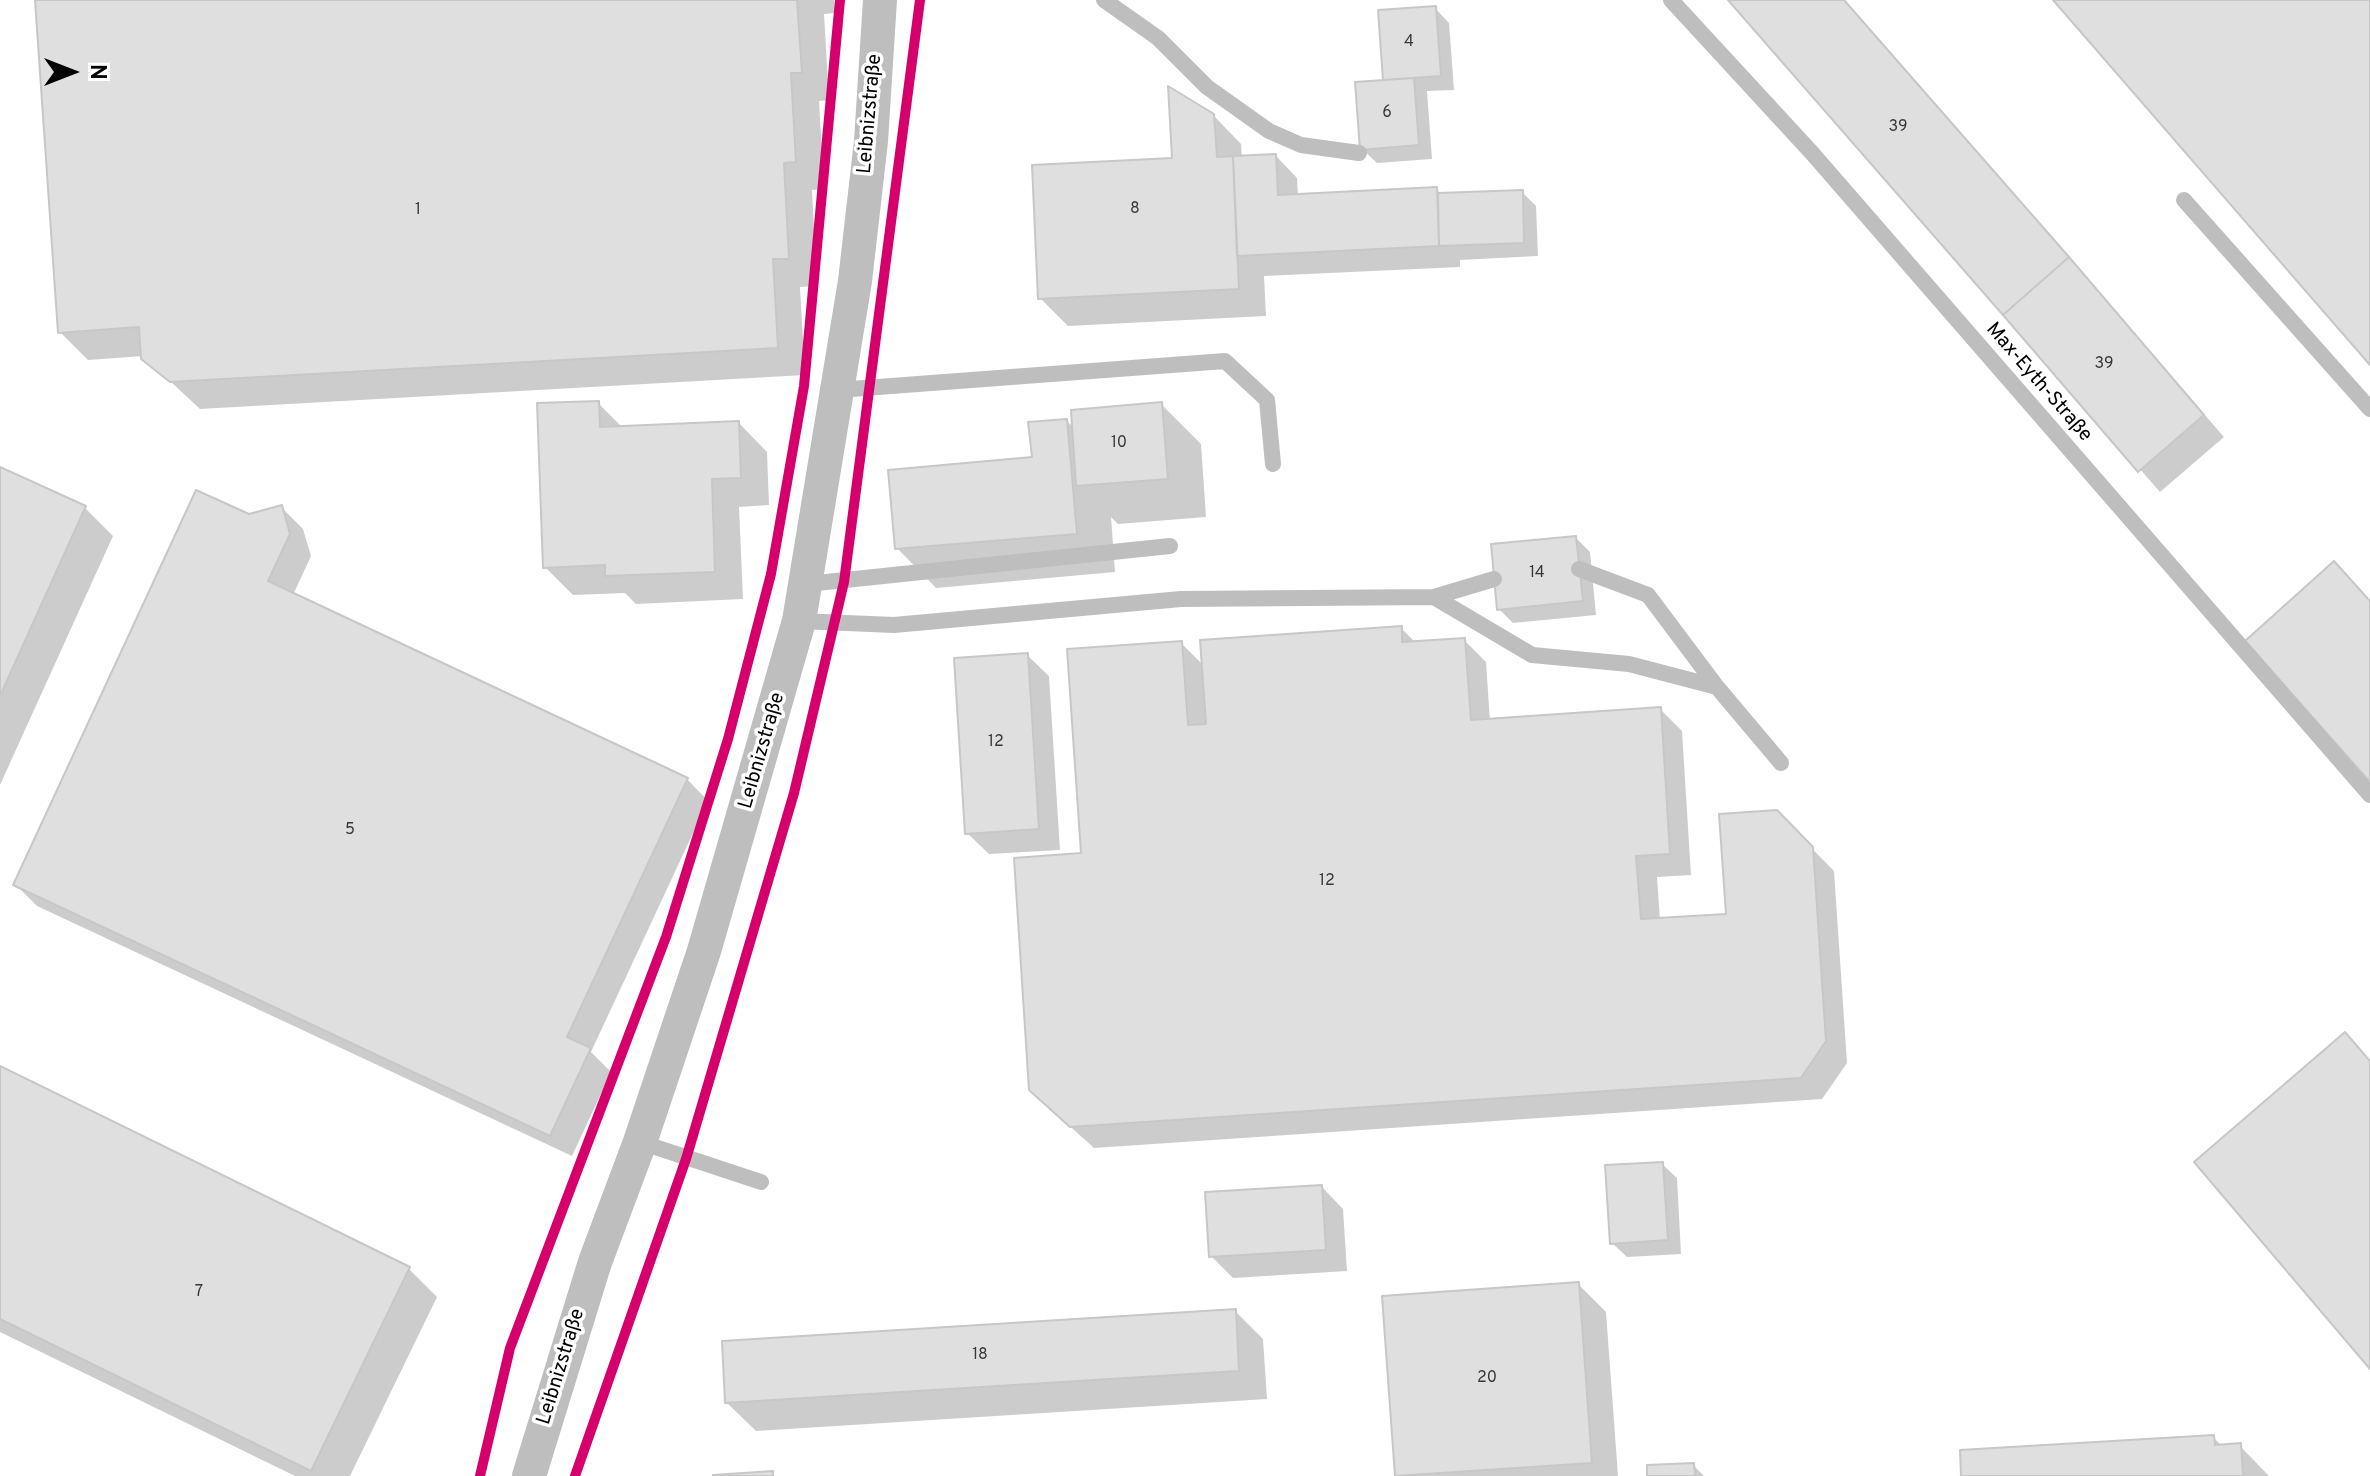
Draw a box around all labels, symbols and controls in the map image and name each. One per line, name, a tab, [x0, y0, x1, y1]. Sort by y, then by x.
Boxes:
north arrow	[32, 32, 112, 112]
house number: 4	[1404, 33, 1414, 53]
street label: Leibnizstraße	[854, 53, 888, 175]
text: N	[83, 64, 110, 80]
house number: 6	[1382, 104, 1392, 124]
house number: 39	[1889, 118, 1907, 138]
house number: 8	[1130, 200, 1140, 220]
house number: 1	[415, 201, 421, 221]
street label: Max-Eyth-Straße	[1980, 319, 2096, 447]
house number: 39	[2095, 355, 2113, 375]
house number: 10	[1111, 434, 1127, 454]
house number: 14	[1529, 564, 1545, 584]
street label: Leibnizstraße	[735, 690, 791, 812]
house number: 12	[988, 733, 1004, 753]
house number: 5	[345, 821, 355, 841]
house number: 12	[1319, 872, 1335, 892]
house number: 7	[195, 1283, 203, 1303]
street label: Leibnizstraße	[533, 1306, 591, 1428]
house number: 18	[972, 1346, 988, 1366]
house number: 20	[1477, 1369, 1497, 1389]

